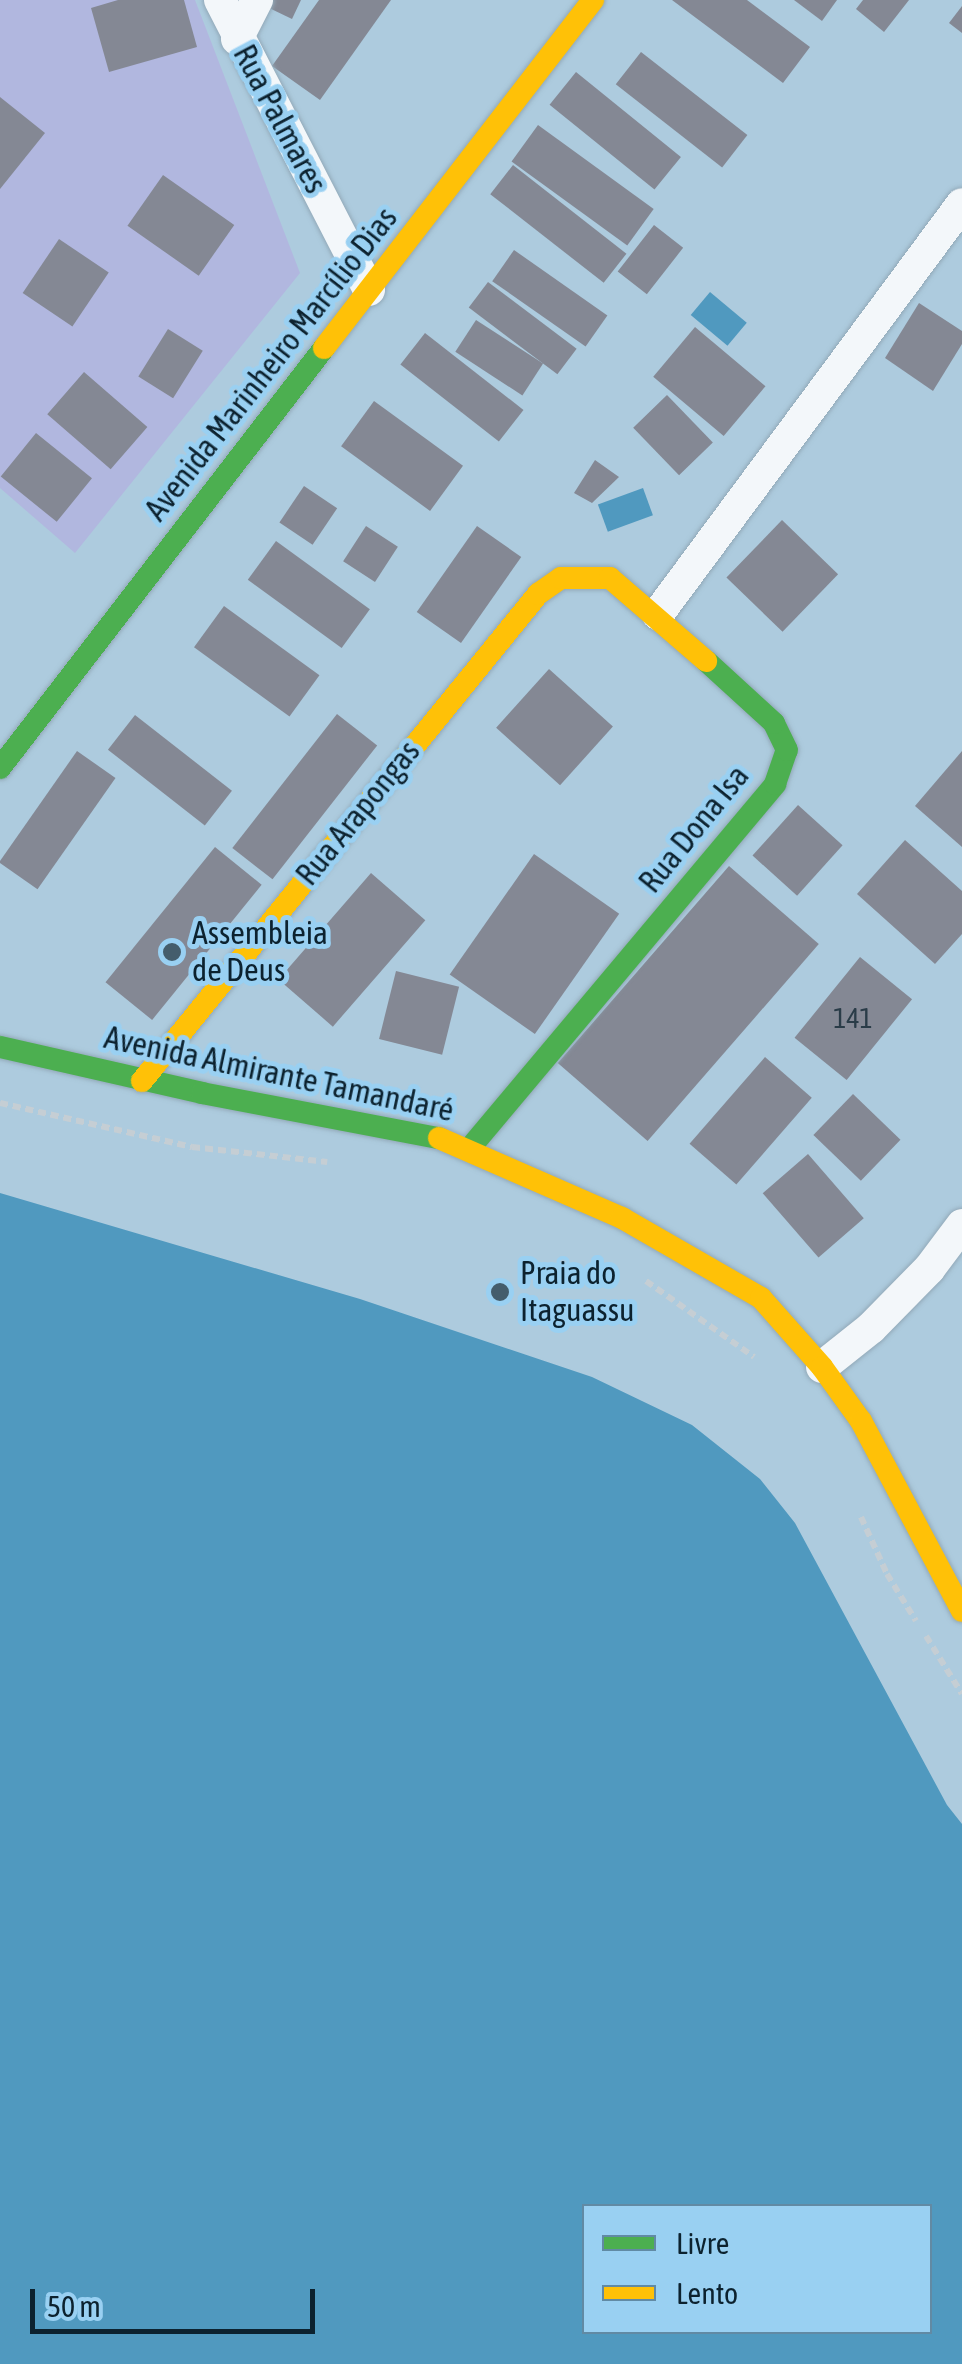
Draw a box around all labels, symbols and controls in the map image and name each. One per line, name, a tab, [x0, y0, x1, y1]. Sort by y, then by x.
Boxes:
street label: Rua Palmares	[225, 38, 335, 200]
street label: Avenida Marinheiro Marcílio Dias	[137, 200, 405, 528]
street label: Rua Arapongas	[288, 733, 428, 893]
street label: Rua Dona Isa	[631, 758, 757, 900]
place label: Assembleia de Deus	[192, 915, 328, 990]
marker: Assembleia de Deus	[161, 941, 183, 963]
house number: 141	[833, 1001, 873, 1035]
street label: Avenida Almirante Tamandaré	[101, 1018, 457, 1130]
place label: Praia do Itaguassu	[520, 1255, 634, 1330]
marker: Praia do Itaguassu	[489, 1281, 511, 1303]
legend	[582, 2204, 932, 2334]
text: Livre	[676, 2226, 729, 2260]
scale bar	[35, 2269, 320, 2331]
text: Lento	[676, 2276, 738, 2310]
text: 50 m	[47, 2289, 101, 2323]

